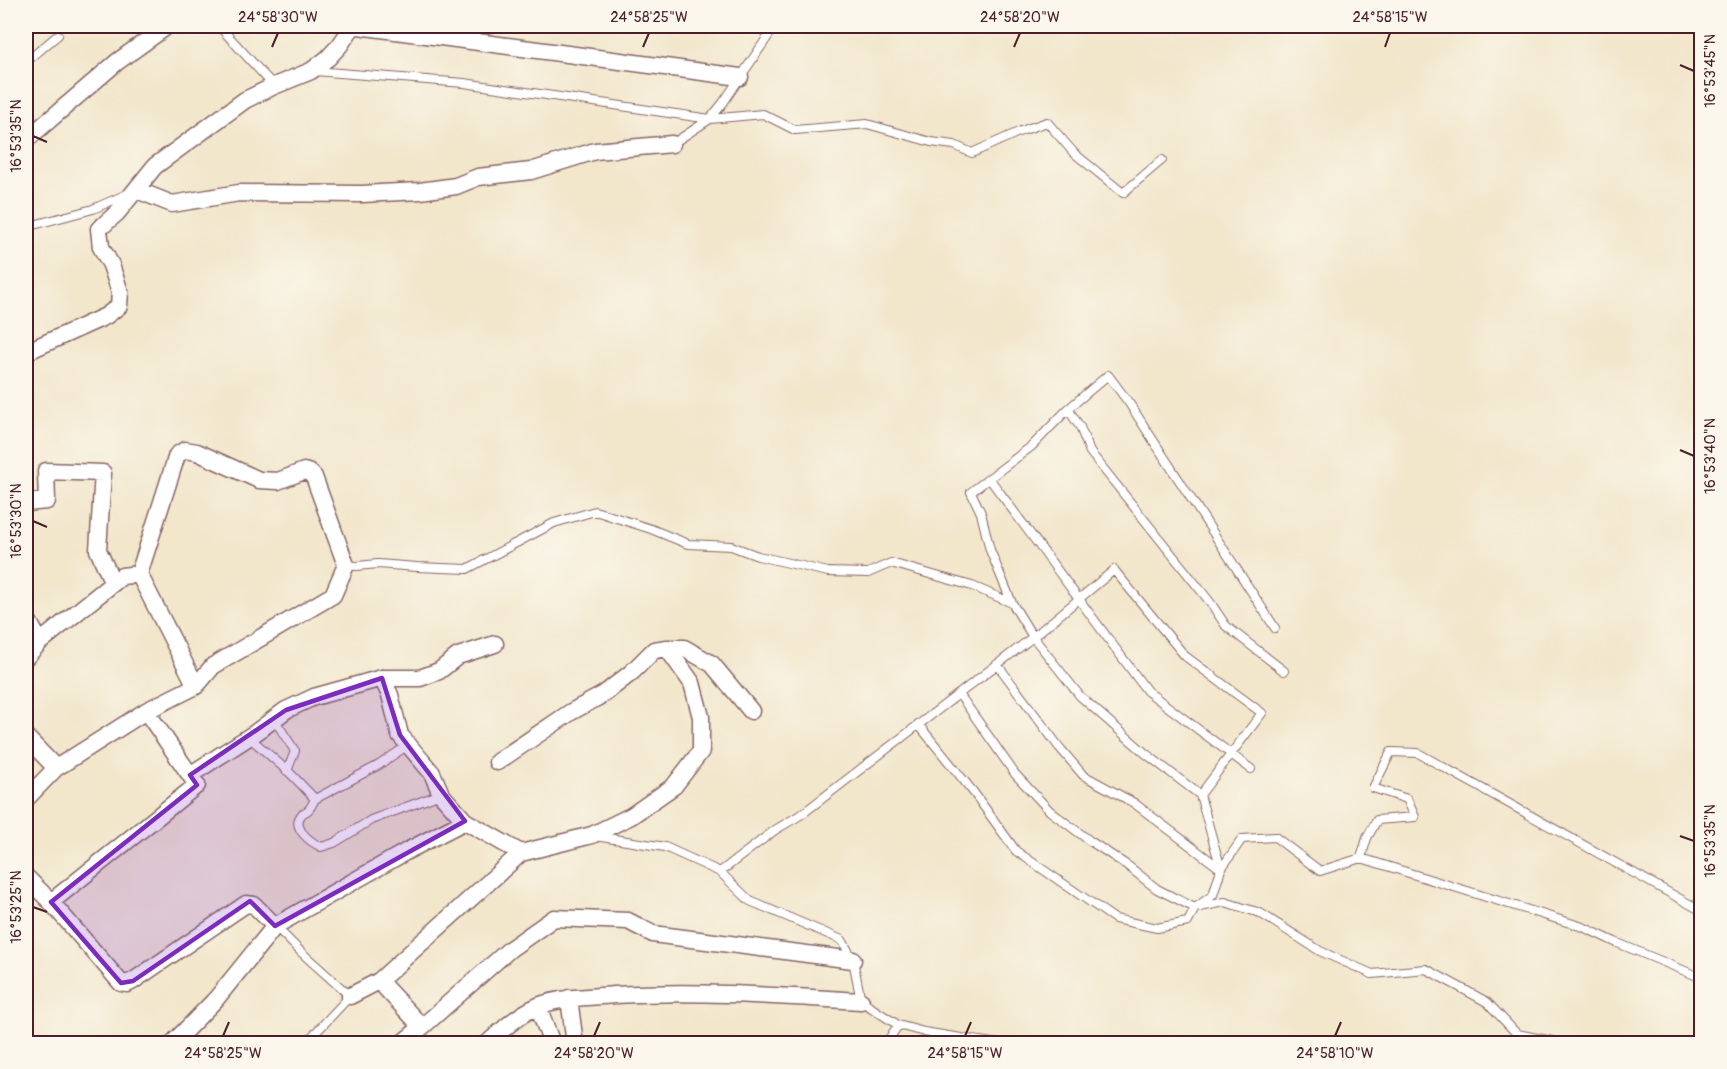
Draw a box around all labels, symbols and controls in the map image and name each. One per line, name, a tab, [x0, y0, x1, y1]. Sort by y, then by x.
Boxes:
text: 24°58'30"W	[238, 8, 318, 27]
text: 24°58'25"W	[610, 8, 688, 27]
text: 24°58'20"W	[980, 8, 1060, 27]
text: 24°58'15"W	[1352, 8, 1428, 27]
text: 16°53'45"N	[1701, 34, 1720, 108]
text: 16°53'35"N	[7, 99, 26, 173]
text: 16°53'40"N	[1701, 418, 1720, 494]
text: 16°53'30"N	[7, 483, 26, 559]
text: 16°53'35"N	[1701, 804, 1720, 878]
text: 16°53'25"N	[7, 870, 26, 944]
text: 24°58'25"W	[184, 1044, 262, 1063]
text: 24°58'20"W	[554, 1044, 634, 1063]
text: 24°58'15"W	[927, 1044, 1003, 1063]
text: 24°58'10"W	[1296, 1044, 1374, 1063]

